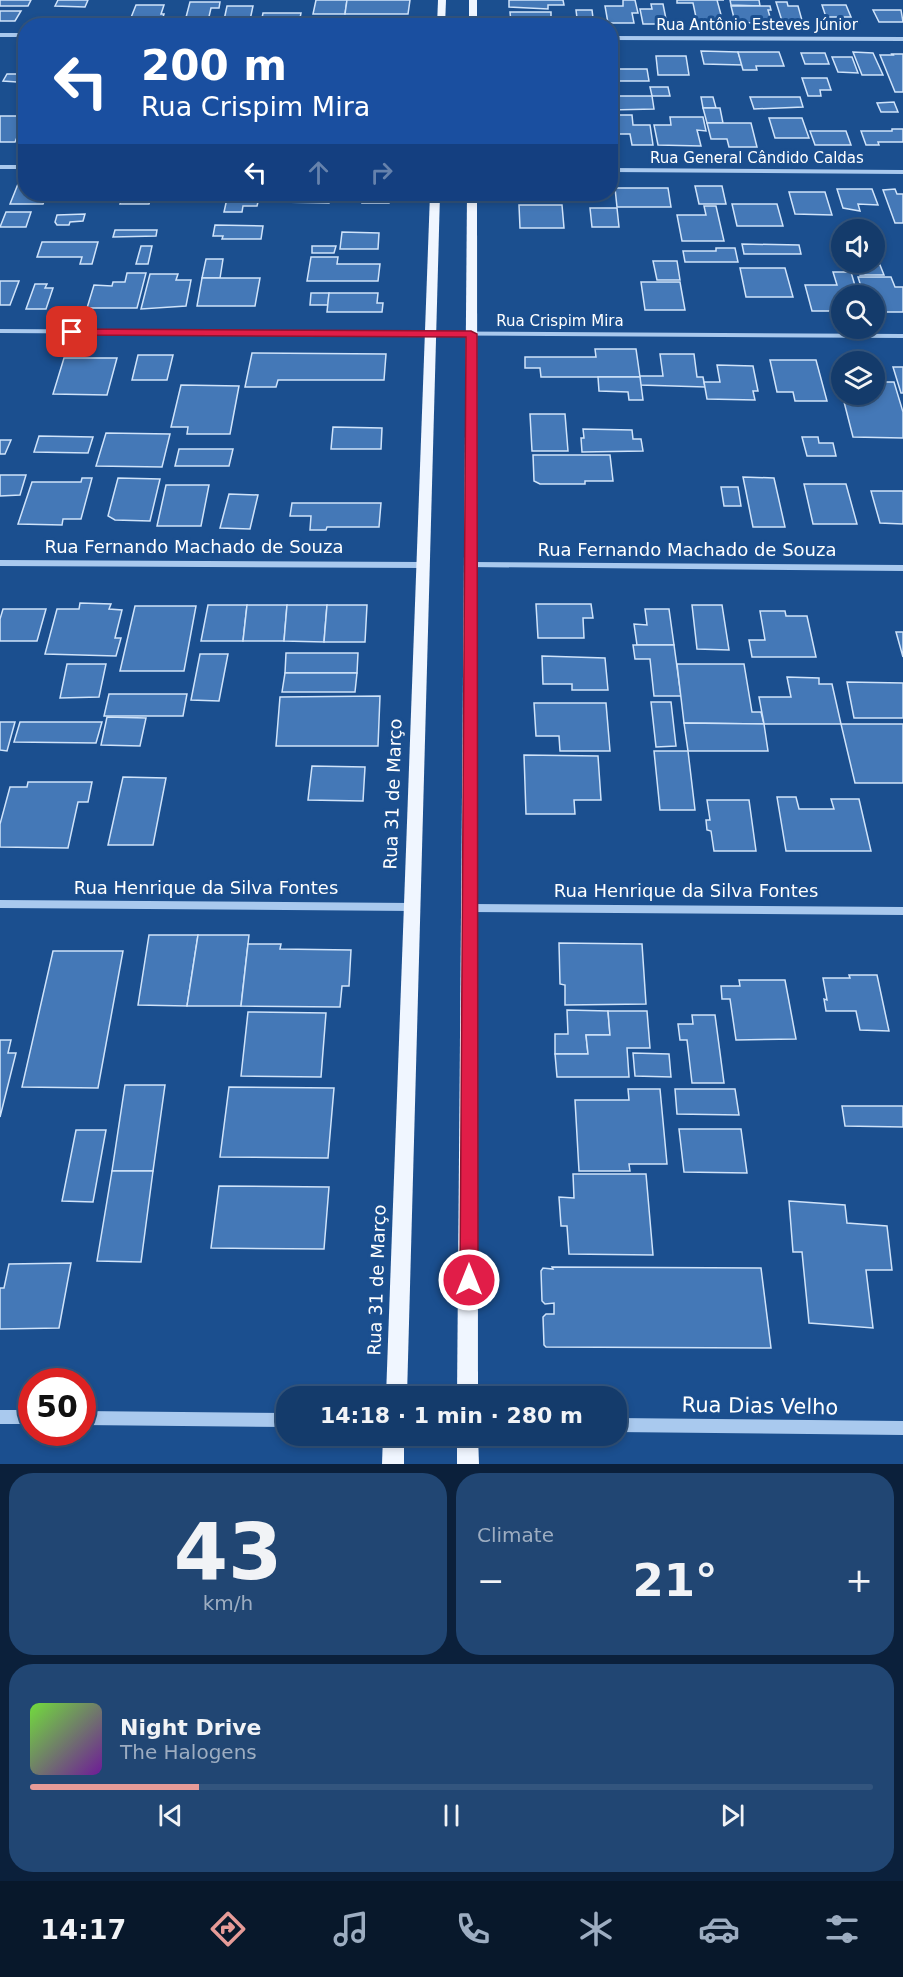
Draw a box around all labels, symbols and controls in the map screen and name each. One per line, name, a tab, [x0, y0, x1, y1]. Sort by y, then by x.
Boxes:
street label: Rua Antônio Esteves Júnior	[656, 16, 859, 34]
text: 200 m	[141, 41, 287, 90]
icon: left	[42, 42, 120, 120]
text: Rua Crispim Mira	[141, 91, 370, 122]
street label: Rua General Cândido Caldas	[650, 149, 864, 167]
icon: left	[239, 156, 272, 189]
icon: ahead	[302, 156, 335, 189]
icon: right	[365, 156, 398, 189]
map controls	[831, 219, 885, 405]
button: sound	[831, 219, 885, 273]
button: search	[831, 285, 885, 339]
pin	[46, 306, 97, 357]
street label: Rua Crispim Mira	[496, 312, 624, 330]
icon: arrive	[55, 315, 88, 348]
button: layers	[831, 351, 885, 405]
street label: Rua Fernando Machado de Souza	[45, 536, 344, 557]
street label: Rua Fernando Machado de Souza	[538, 539, 837, 560]
street label: Rua 31 de Março	[379, 718, 406, 870]
street label: Rua Henrique da Silva Fontes	[74, 877, 338, 898]
street label: Rua Henrique da Silva Fontes	[554, 880, 818, 901]
street label: Rua 31 de Março	[363, 1204, 390, 1356]
position arrow	[437, 1248, 501, 1312]
speed limit sign: 50	[18, 1368, 96, 1446]
street label: Rua Dias Velho	[681, 1393, 839, 1419]
text: 14:18 · 1 min · 280 m	[320, 1403, 583, 1428]
text: 43	[174, 1507, 282, 1597]
text: Climate	[477, 1523, 554, 1547]
text: 21°	[632, 1554, 718, 1607]
text: −	[477, 1561, 505, 1600]
text: +	[845, 1561, 873, 1600]
text: km/h	[203, 1591, 253, 1615]
text: Night Drive	[120, 1715, 261, 1740]
text: The Halogens	[120, 1740, 257, 1764]
icon: previous	[154, 1799, 187, 1832]
icon: pause	[435, 1799, 468, 1832]
icon: next	[716, 1799, 749, 1832]
icon: directions	[207, 1908, 249, 1950]
icon: music	[330, 1908, 372, 1950]
icon: phone	[452, 1908, 494, 1950]
icon: climate	[575, 1908, 617, 1950]
icon: car	[698, 1908, 740, 1950]
icon: filters	[821, 1908, 863, 1950]
text: 14:17	[40, 1914, 126, 1945]

